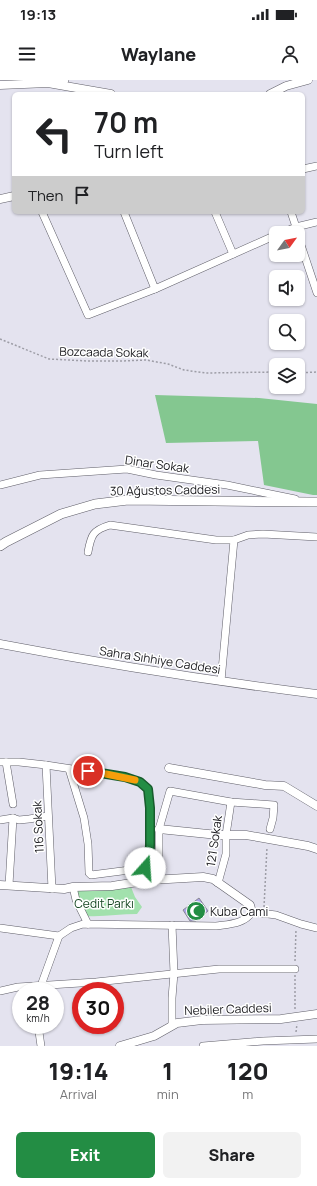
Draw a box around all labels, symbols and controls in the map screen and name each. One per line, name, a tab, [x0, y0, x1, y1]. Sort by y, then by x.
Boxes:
text: 19:13	[20, 4, 56, 25]
text: Waylane	[121, 42, 196, 66]
icon: menu	[16, 43, 38, 65]
icon: person	[279, 43, 301, 65]
text: 70 m	[94, 103, 158, 141]
icon: left	[28, 108, 80, 160]
text: Turn left	[94, 139, 164, 163]
icon: arrive	[71, 184, 93, 206]
text: Then	[28, 185, 63, 206]
north arrow	[269, 226, 305, 262]
map controls	[269, 226, 305, 394]
button: sound	[269, 270, 305, 306]
button: search	[269, 314, 305, 350]
street label: Bozcaada Sokak	[59, 343, 150, 361]
button: layers	[269, 358, 305, 394]
street label: Dinar Sokak	[124, 451, 191, 477]
street label: 30 Ağustos Caddesi	[110, 481, 220, 499]
street label: Sahra Sıhhiye Caddesi	[98, 642, 222, 678]
pin	[71, 754, 105, 788]
icon: arrive	[77, 760, 99, 782]
street label: 116 Sokak	[28, 799, 48, 854]
street label: 121 Sokak	[202, 813, 226, 868]
position arrow	[124, 847, 166, 889]
park label: Cedit Parkı	[74, 895, 134, 912]
mosque icon: Kuba Cami	[185, 900, 207, 922]
place label: Kuba Cami	[210, 903, 268, 920]
speed limit sign: 30	[72, 982, 124, 1034]
text: 28	[26, 989, 50, 1016]
street label: Nebiler Caddesi	[184, 999, 272, 1019]
text: km/h	[26, 1011, 50, 1025]
text: 19:14	[48, 1054, 108, 1087]
text: 1	[162, 1054, 173, 1087]
text: 120	[227, 1054, 269, 1087]
text: Arrival	[60, 1085, 97, 1103]
text: min	[157, 1085, 179, 1103]
text: m	[242, 1085, 253, 1103]
button: Exit	[16, 1132, 155, 1178]
button: Share	[163, 1132, 301, 1178]

